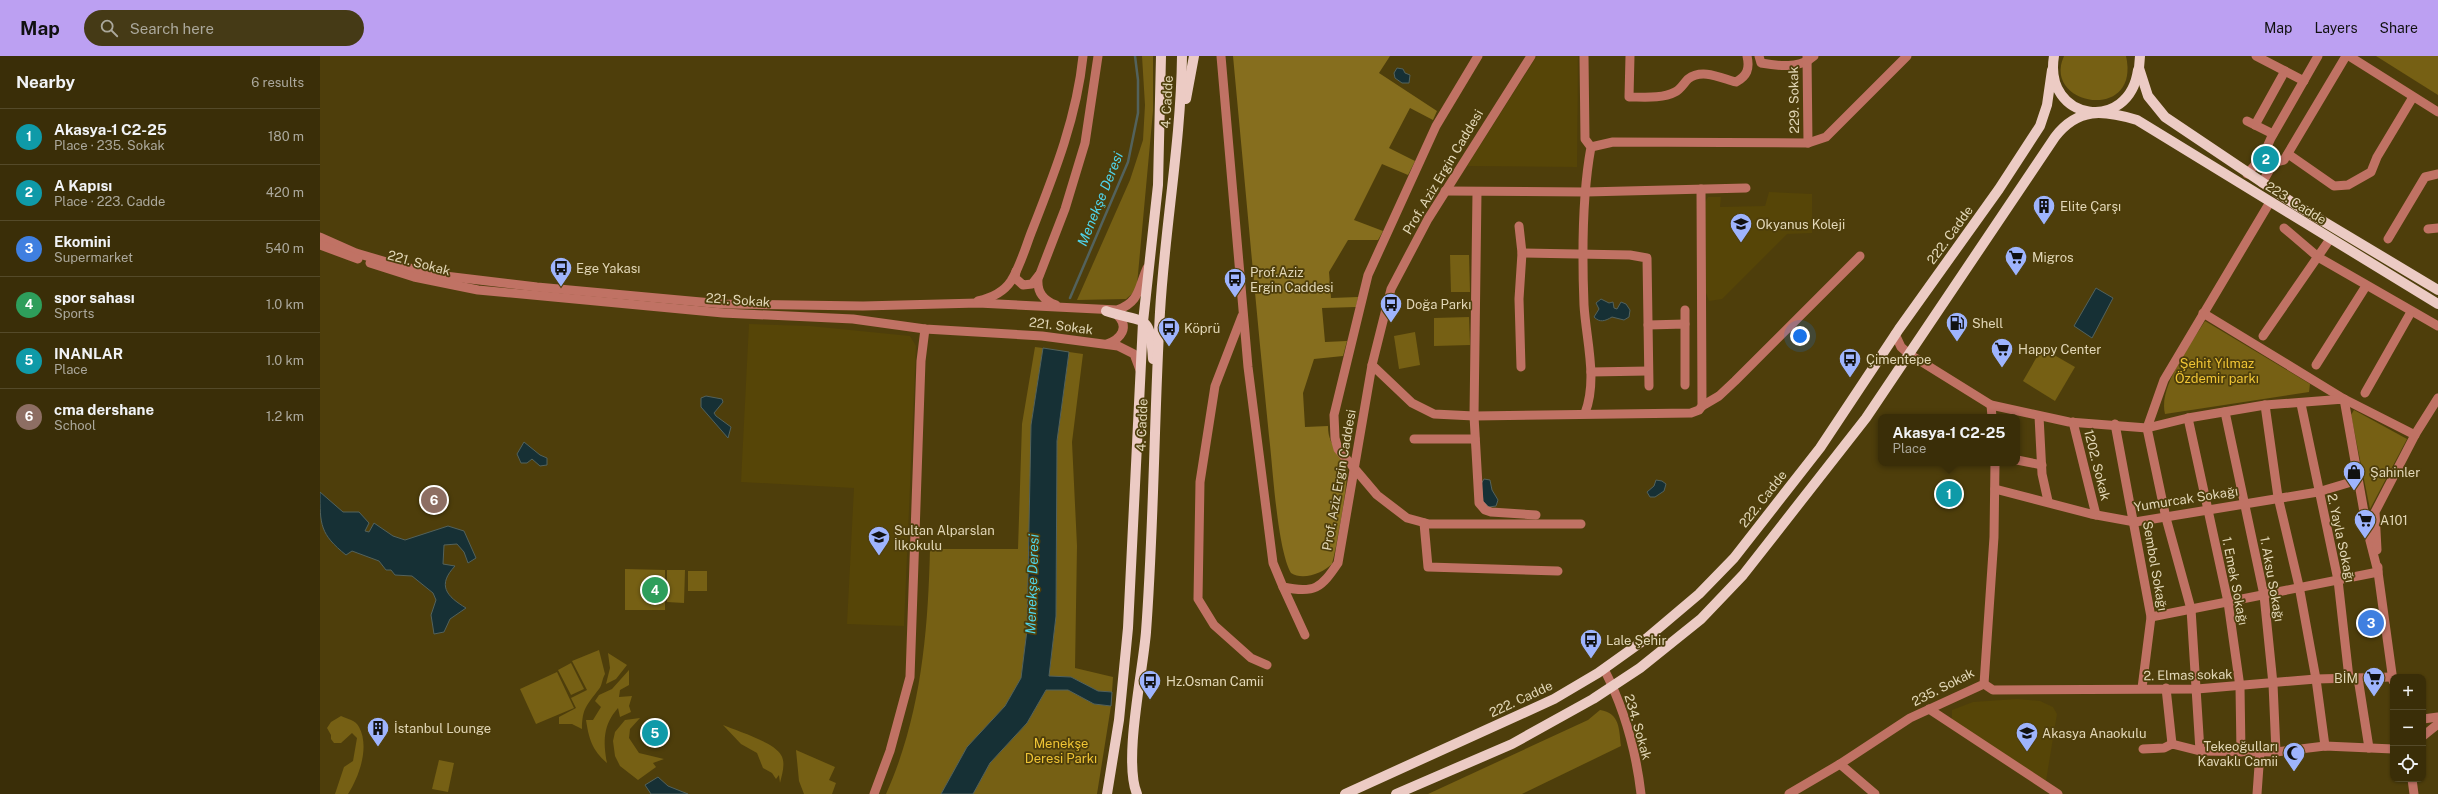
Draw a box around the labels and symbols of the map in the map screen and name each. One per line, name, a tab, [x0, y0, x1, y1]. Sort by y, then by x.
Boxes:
street label: 229. Sokak	[1786, 66, 1802, 134]
street label: 4. Cadde	[1158, 75, 1176, 129]
street label: Prof. Aziz Ergin Caddesi	[1400, 107, 1486, 237]
pin: 2	[2253, 144, 2279, 174]
water label: Menekşe Deresi	[1074, 149, 1126, 248]
street label: 223. Cadde	[2263, 178, 2329, 228]
building icon: Elite Çarşı	[2031, 193, 2057, 226]
place label: Elite Çarşı	[2060, 199, 2121, 214]
street label: 222. Cadde	[1924, 203, 1976, 267]
school or university icon: Okyanus Koleji	[1728, 211, 1754, 244]
place label: Okyanus Koleji	[1756, 217, 1845, 232]
supermarket icon: Migros	[2003, 244, 2029, 277]
street label: 221. Sokak	[386, 247, 452, 279]
place label: Migros	[2032, 250, 2074, 265]
bus stop icon: Ege Yakası	[548, 255, 574, 288]
place label: Ege Yakası	[576, 261, 640, 276]
place label: Prof.Aziz Ergin Caddesi	[1250, 265, 1334, 295]
bus stop icon: Prof.Aziz Ergin Caddesi	[1222, 266, 1248, 299]
street label: 221. Sokak	[705, 290, 771, 310]
bus stop icon: Doğa Parkı	[1378, 291, 1404, 324]
place label: Doğa Parkı	[1406, 297, 1471, 312]
fuel station icon: Shell	[1944, 310, 1970, 343]
street label: 221. Sokak	[1028, 315, 1094, 337]
bus stop icon: Köprü	[1156, 315, 1182, 348]
place label: Shell	[1972, 316, 2003, 331]
place label: Köprü	[1184, 321, 1220, 336]
your location	[1790, 326, 1810, 346]
supermarket icon: Happy Center	[1989, 336, 2015, 369]
place label: Happy Center	[2018, 342, 2101, 357]
bus stop icon: Çimentepe	[1837, 346, 1863, 379]
place label: Çimentepe	[1866, 352, 1931, 367]
park label: Şehit Yılmaz Özdemir parkı	[2175, 356, 2259, 386]
street label: 4. Cadde	[1134, 398, 1150, 452]
street label: Prof. Aziz Ergin Caddesi	[1319, 408, 1359, 552]
street label: 1202. Sokak	[2081, 428, 2113, 502]
shop icon: Şahinler	[2341, 459, 2367, 492]
place label: Şahinler	[2370, 465, 2420, 480]
street label: 222. Cadde	[1736, 468, 1790, 530]
pin: 1	[1936, 479, 1962, 509]
street label: Yumurcak Sokağı	[2133, 483, 2239, 515]
pin: 6	[421, 485, 447, 515]
street label: 2. Yayla Sokağı	[2324, 492, 2358, 584]
supermarket icon: A101	[2352, 507, 2378, 540]
place label: A101	[2380, 513, 2408, 528]
street label: Sembol Sokağı	[2140, 520, 2170, 612]
place label: Sultan Alparslan İlkokulu	[894, 523, 995, 553]
school or university icon: Sultan Alparslan İlkokulu	[866, 524, 892, 557]
water label: Menekşe Deresi	[1022, 533, 1042, 634]
street label: 1. Emek Sokağı	[2219, 535, 2251, 627]
street label: 1. Aksu Sokağı	[2257, 535, 2287, 623]
pin: 4	[642, 575, 668, 605]
pin: 3	[2358, 608, 2384, 638]
bus stop icon: Lale Şehir	[1578, 627, 1604, 660]
place label: Lale Şehir	[1606, 633, 1667, 648]
street label: 235. Sokak	[1909, 665, 1977, 709]
supermarket icon: BİM	[2361, 665, 2387, 698]
street label: 2. Elmas sokak	[2143, 667, 2233, 683]
bus stop icon: Hz.Osman Camii	[1137, 668, 1163, 701]
place label: BİM	[2334, 671, 2358, 686]
place label: Hz.Osman Camii	[1166, 674, 1264, 689]
street label: 222. Cadde	[1487, 678, 1555, 720]
street label: 234. Sokak	[1621, 692, 1655, 762]
building icon: İstanbul Lounge	[365, 715, 391, 748]
pin: 5	[642, 718, 668, 748]
school or university icon: Akasya Anaokulu	[2014, 720, 2040, 753]
place label: İstanbul Lounge	[394, 721, 491, 736]
place label: Akasya Anaokulu	[2042, 726, 2147, 741]
park label: Menekşe Deresi Parkı	[1025, 736, 1097, 766]
place label: Tekeoğulları Kavaklı Camii	[2197, 739, 2278, 769]
mosque icon: Tekeoğulları Kavaklı Camii	[2281, 740, 2307, 773]

